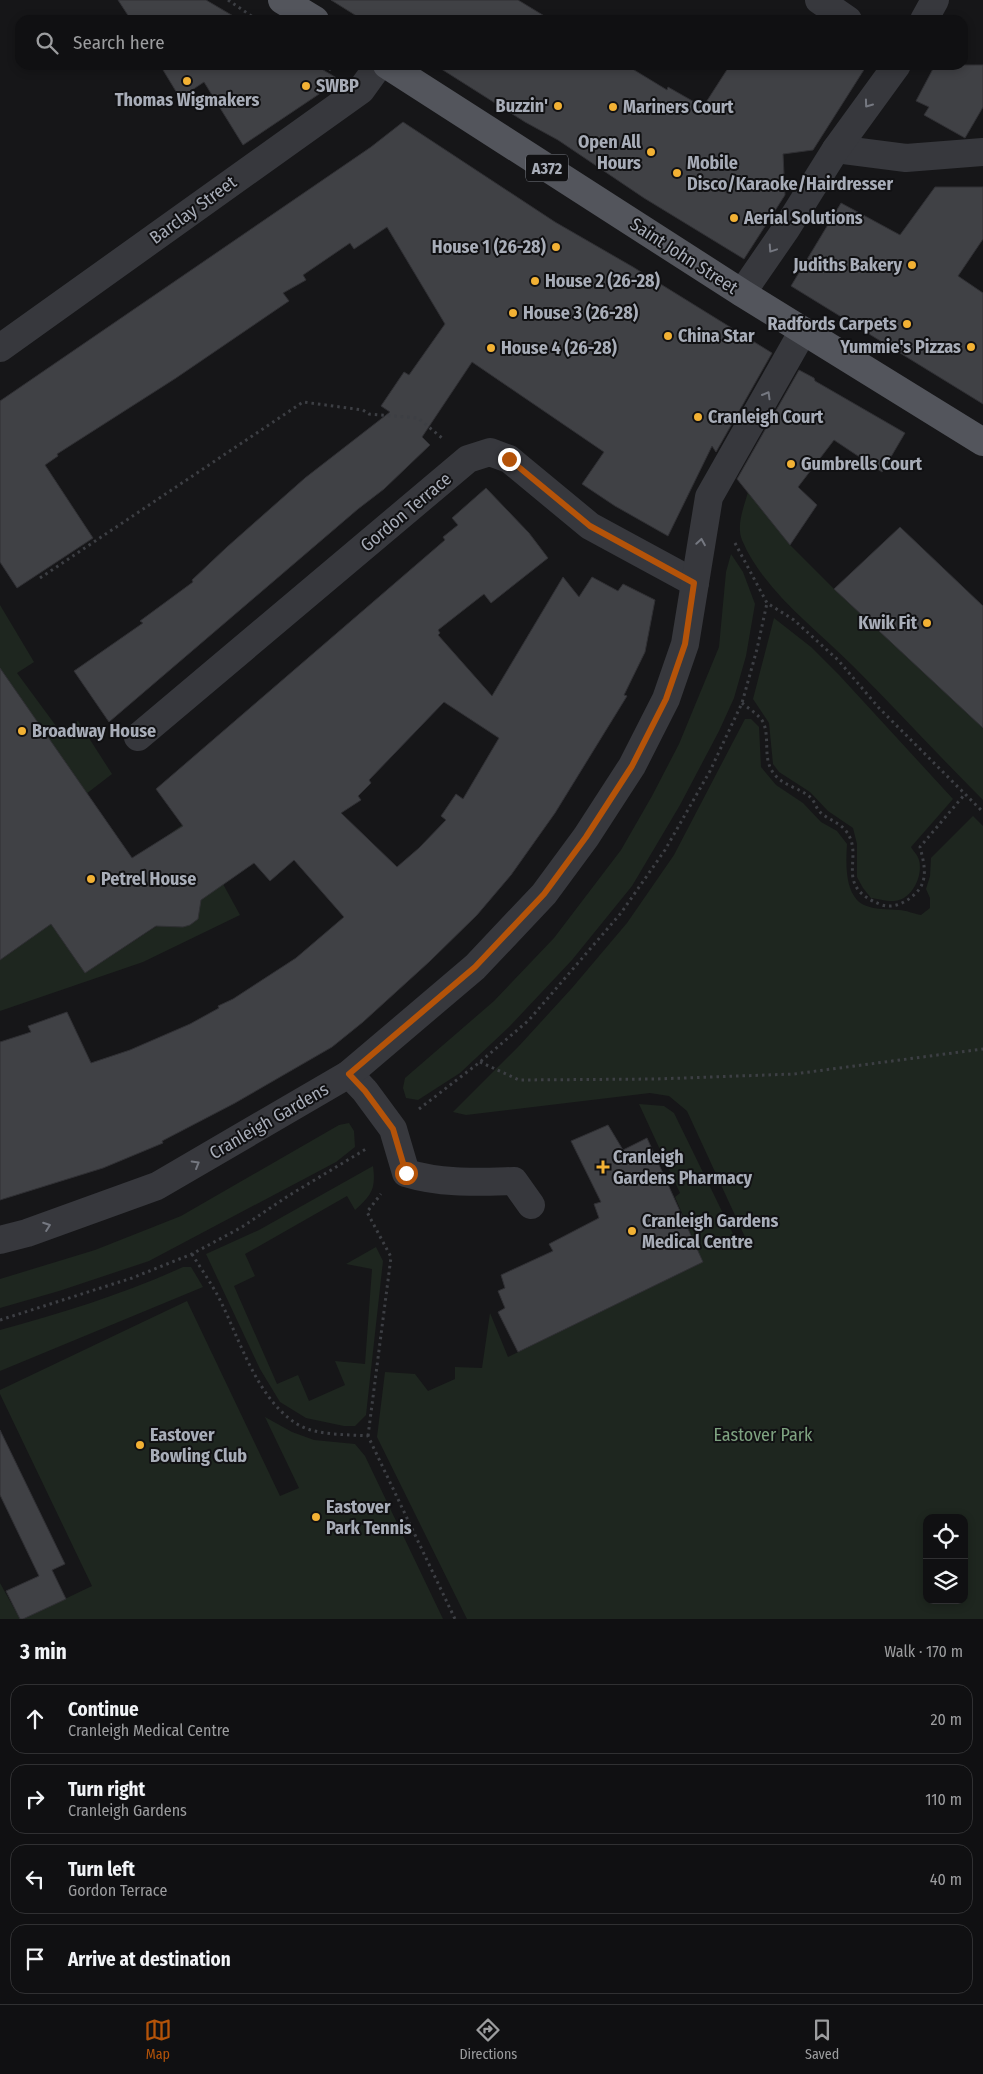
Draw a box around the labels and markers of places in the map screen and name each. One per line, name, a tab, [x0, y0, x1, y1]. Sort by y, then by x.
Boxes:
marker: Thomas Wigmakers	[181, 75, 193, 87]
place label: SWBP	[316, 75, 359, 97]
marker: SWBP	[300, 80, 312, 92]
place label: Thomas Wigmakers	[115, 89, 259, 111]
place label: Buzzin'	[496, 95, 548, 117]
place label: Mariners Court	[623, 96, 734, 118]
marker: Buzzin'	[552, 100, 564, 112]
marker: Mariners Court	[607, 101, 619, 113]
place label: Open All Hours	[578, 131, 641, 174]
marker: Open All Hours	[645, 146, 657, 158]
place label: Mobile Disco/Karaoke/Hairdresser	[687, 152, 893, 195]
marker: Mobile Disco/Karaoke/Hairdresser	[671, 167, 683, 179]
place label: Aerial Solutions	[743, 207, 863, 229]
marker: Aerial Solutions	[728, 212, 740, 224]
place label: House 1 (26-28)	[432, 236, 547, 258]
marker: House 1 (26-28)	[550, 241, 562, 253]
place label: Judiths Bakery	[792, 254, 902, 276]
marker: Judiths Bakery	[906, 259, 918, 271]
place label: House 2 (26-28)	[545, 270, 660, 292]
marker: House 2 (26-28)	[529, 275, 541, 287]
place label: House 3 (26-28)	[523, 302, 639, 324]
marker: House 3 (26-28)	[507, 307, 519, 319]
place label: Radfords Carpets	[768, 313, 897, 335]
marker: Radfords Carpets	[901, 318, 913, 330]
place label: China Star	[678, 325, 755, 347]
marker: China Star	[662, 330, 674, 342]
place label: Yummie's Pizzas	[839, 336, 961, 358]
place label: House 4 (26-28)	[501, 337, 617, 359]
marker: Yummie's Pizzas	[965, 341, 977, 353]
marker: House 4 (26-28)	[485, 342, 497, 354]
place label: Cranleigh Court	[708, 406, 824, 428]
marker: Cranleigh Court	[692, 411, 704, 423]
place label: Gumbrells Court	[801, 453, 923, 475]
marker: Gumbrells Court	[785, 458, 797, 470]
place label: Kwik Fit	[858, 612, 918, 634]
marker: Kwik Fit	[921, 617, 933, 629]
place label: Broadway House	[32, 720, 156, 742]
marker: Broadway House	[16, 725, 28, 737]
place label: Petrel House	[101, 868, 196, 890]
marker: Petrel House	[85, 873, 97, 885]
place label: Cranleigh Gardens Pharmacy	[613, 1146, 753, 1189]
marker: Cranleigh Gardens Pharmacy	[597, 1161, 609, 1173]
place label: Cranleigh Gardens Medical Centre	[642, 1210, 778, 1253]
marker: Cranleigh Gardens Medical Centre	[626, 1225, 638, 1237]
place label: Eastover Bowling Club	[150, 1424, 247, 1467]
marker: Eastover Bowling Club	[134, 1439, 146, 1451]
place label: Eastover Park Tennis	[326, 1496, 412, 1539]
marker: Eastover Park Tennis	[310, 1511, 322, 1523]

